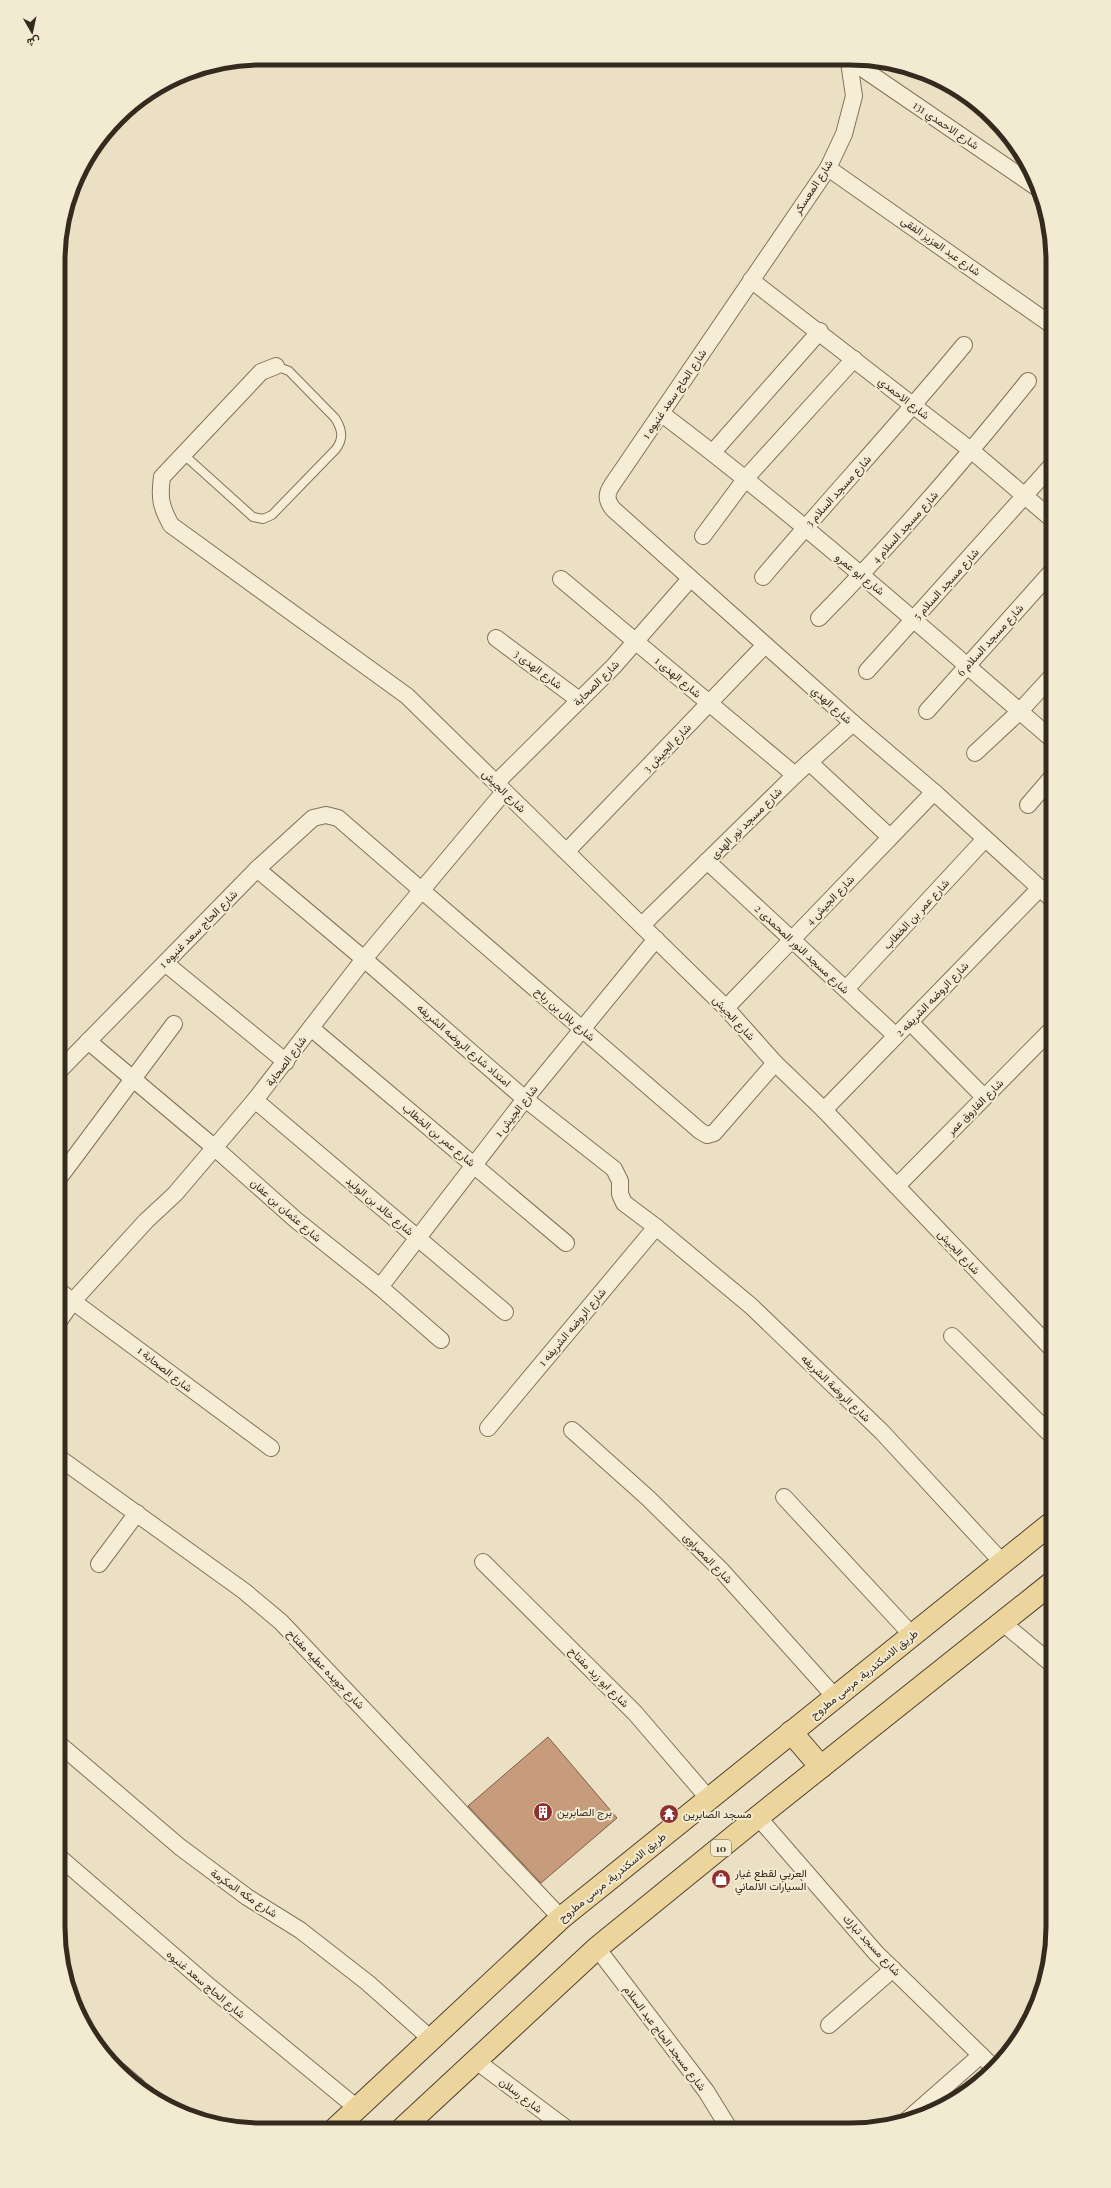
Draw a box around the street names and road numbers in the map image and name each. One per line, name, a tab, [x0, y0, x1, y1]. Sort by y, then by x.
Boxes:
street label: شارع الاحمدي 131	[909, 97, 982, 155]
street label: شارع المعسكر	[789, 156, 837, 218]
street label: شارع عبد العزيز الفقى	[898, 213, 984, 280]
street label: شارع الحاج سعد غنيوه 1	[638, 346, 710, 442]
street label: شارع الاحمدي	[874, 373, 933, 425]
street label: شارع مسجد السلام 3	[801, 451, 875, 531]
street label: شارع مسجد السلام 4	[868, 487, 942, 567]
street label: شارع مسجد السلام 5	[909, 544, 983, 623]
street label: شارع ابو عمرو	[832, 549, 888, 599]
street label: شارع مسجد السلام 6	[953, 600, 1027, 680]
street label: شارع الهدى 3	[510, 645, 566, 693]
street label: شارع الهدى 1	[651, 653, 705, 701]
street label: شارع الصحابة	[569, 656, 623, 710]
street label: شارع الهدي	[807, 682, 856, 729]
street label: شارع الجيش 3	[639, 719, 695, 776]
street label: شارع الجيش	[478, 766, 530, 816]
street label: شارع مسجد نور الهدى	[707, 783, 786, 862]
street label: شارع الجيش 4	[802, 871, 858, 929]
street label: شارع عمر بن الخطاب	[879, 875, 953, 953]
street label: شارع الحاج سعد غنيوه 1	[155, 886, 241, 972]
street label: شارع مسجد النور المحمدى 2	[751, 901, 853, 997]
street label: شارع الروضه الشريفه 2	[892, 958, 972, 1040]
street label: شارع بلال بن رباح	[531, 983, 599, 1045]
street label: شارع الجيش	[709, 992, 759, 1044]
street label: امتداد شارع الروضه الشريفه	[414, 1000, 514, 1090]
street label: شارع الصحابة	[262, 1032, 310, 1090]
street label: شارع الفاروق عمر	[942, 1075, 1007, 1140]
street label: شارع الجيش 1	[490, 1081, 542, 1141]
street label: شارع عمر بن الخطاب	[399, 1100, 479, 1171]
street label: شارع خالد بن الوليد	[343, 1173, 418, 1239]
street label: شارع عثمان بن عفان	[247, 1175, 325, 1246]
street label: شارع الجيش	[934, 1226, 984, 1278]
street label: شارع الروضه الشريفه 1	[534, 1284, 610, 1370]
street label: شارع الصحابة 1	[134, 1342, 196, 1396]
street label: شارع الروضة الشريفه	[798, 1351, 875, 1426]
street label: شارع المصراوى	[680, 1529, 737, 1587]
street label: شارع جويده عطيه مفتاح	[284, 1625, 369, 1713]
street label: طريق الاسكندرية, مرسى مطروح	[807, 1625, 921, 1723]
street label: شارع ابو زيد مفتاح	[565, 1643, 633, 1711]
street label: طريق الاسكندرية, مرسى مطروح	[555, 1828, 669, 1926]
road number: 10	[711, 1840, 731, 1856]
street label: شارع مكه المكرمة	[207, 1865, 281, 1921]
street label: شارع مسجد تبارك	[839, 1911, 905, 1980]
street label: شارع الحاج سعد غنيوه	[163, 1946, 249, 2022]
street label: شارع مسجد الحاج عبد السلام	[620, 1982, 710, 2094]
street label: شارع رسلان	[496, 2073, 546, 2117]

